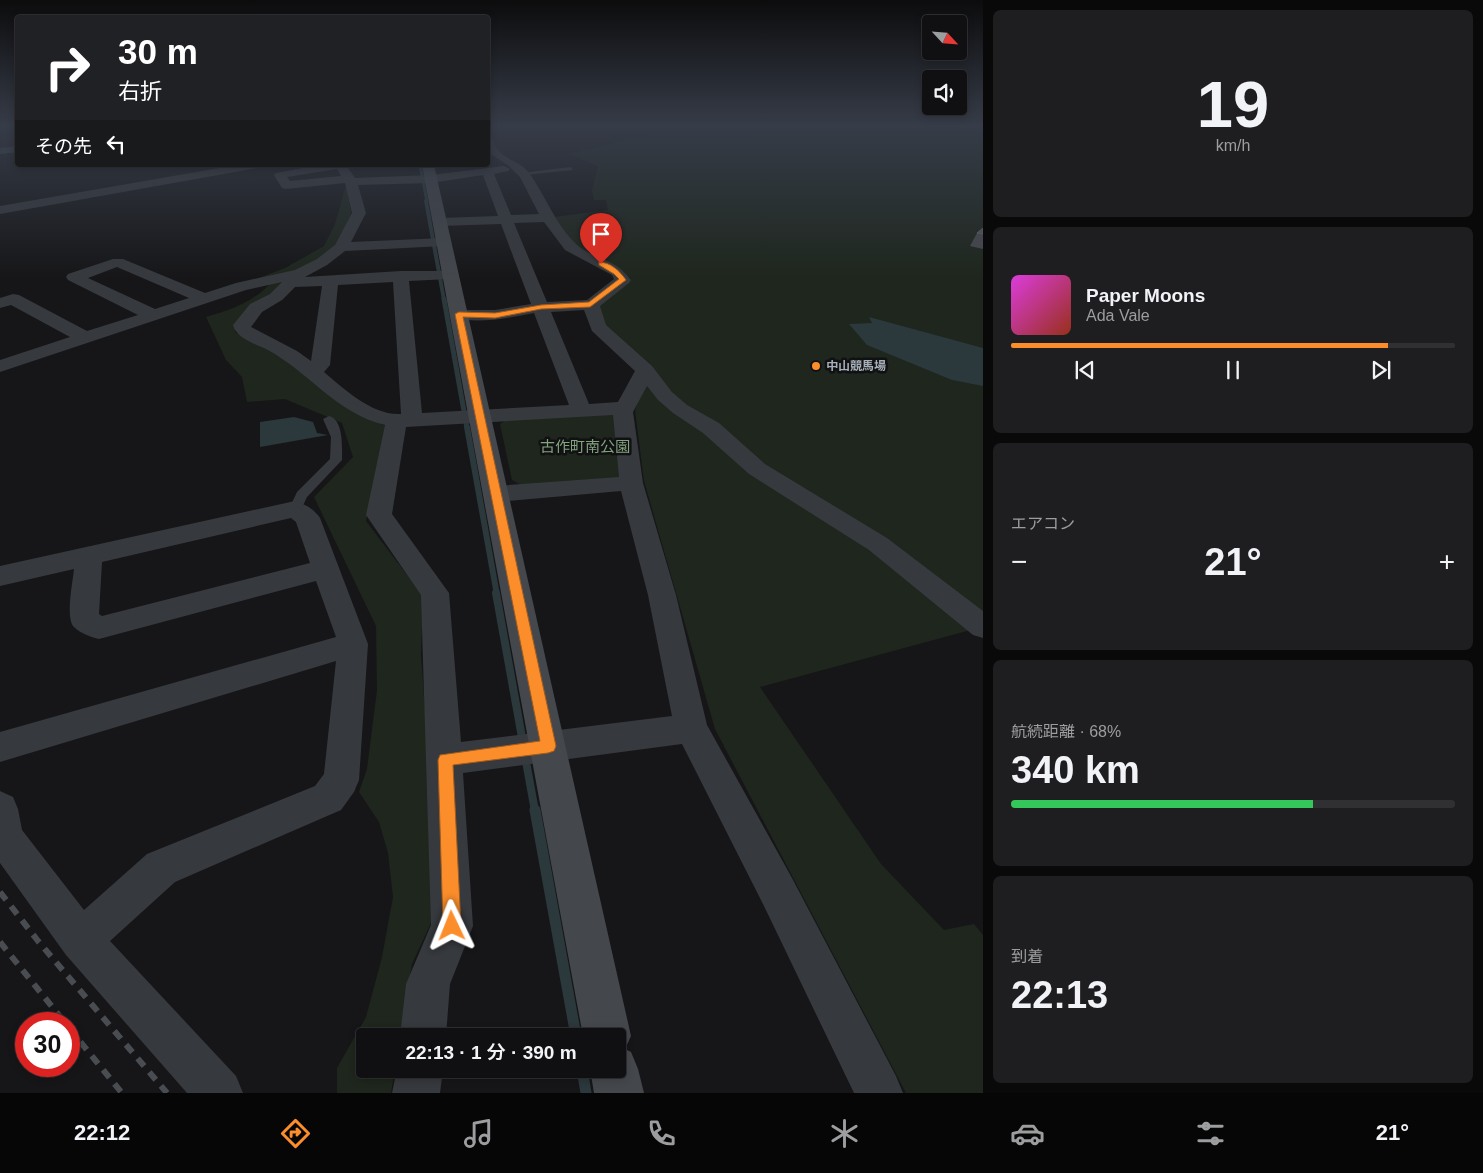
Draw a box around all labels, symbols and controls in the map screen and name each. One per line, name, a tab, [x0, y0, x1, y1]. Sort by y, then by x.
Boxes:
north arrow	[922, 15, 968, 60]
map controls	[922, 15, 967, 115]
text: 30 m	[118, 32, 198, 71]
icon: right	[35, 35, 100, 100]
text: 19	[1197, 68, 1269, 141]
button: sound	[922, 70, 967, 115]
text: 右折	[118, 79, 162, 104]
icon: left	[102, 130, 130, 158]
text: その先	[35, 136, 92, 157]
text: km/h	[1216, 137, 1250, 154]
pin	[580, 213, 622, 264]
icon: arrive	[587, 220, 615, 248]
text: Paper Moons	[1086, 285, 1205, 306]
text: Ada Vale	[1086, 307, 1150, 324]
icon: previous	[1071, 356, 1099, 384]
icon: pause	[1219, 356, 1247, 384]
icon: next	[1367, 356, 1395, 384]
place label: 中山競馬場	[826, 359, 886, 373]
marker: 中山競馬場	[810, 360, 822, 372]
park label: 古作町南公園	[540, 438, 630, 455]
text: エアコン	[1011, 515, 1075, 532]
text: 21°	[1204, 541, 1262, 583]
text: −	[1011, 546, 1027, 577]
text: +	[1439, 546, 1455, 577]
text: 航続距離 · 68%	[1011, 723, 1121, 740]
text: 340 km	[1011, 749, 1140, 791]
position arrow	[425, 899, 477, 951]
text: 到着	[1011, 948, 1043, 965]
text: 22:13	[1011, 974, 1108, 1016]
speed limit sign: 30	[15, 1012, 80, 1077]
text: 22:13 · 1 分 · 390 m	[405, 1042, 577, 1063]
icon: directions	[278, 1116, 313, 1151]
icon: music	[461, 1116, 496, 1151]
icon: phone	[644, 1116, 679, 1151]
icon: climate	[827, 1116, 862, 1151]
icon: car	[1010, 1116, 1045, 1151]
icon: filters	[1193, 1116, 1228, 1151]
text: 22:12	[74, 1120, 130, 1145]
text: 21°	[1376, 1120, 1409, 1145]

